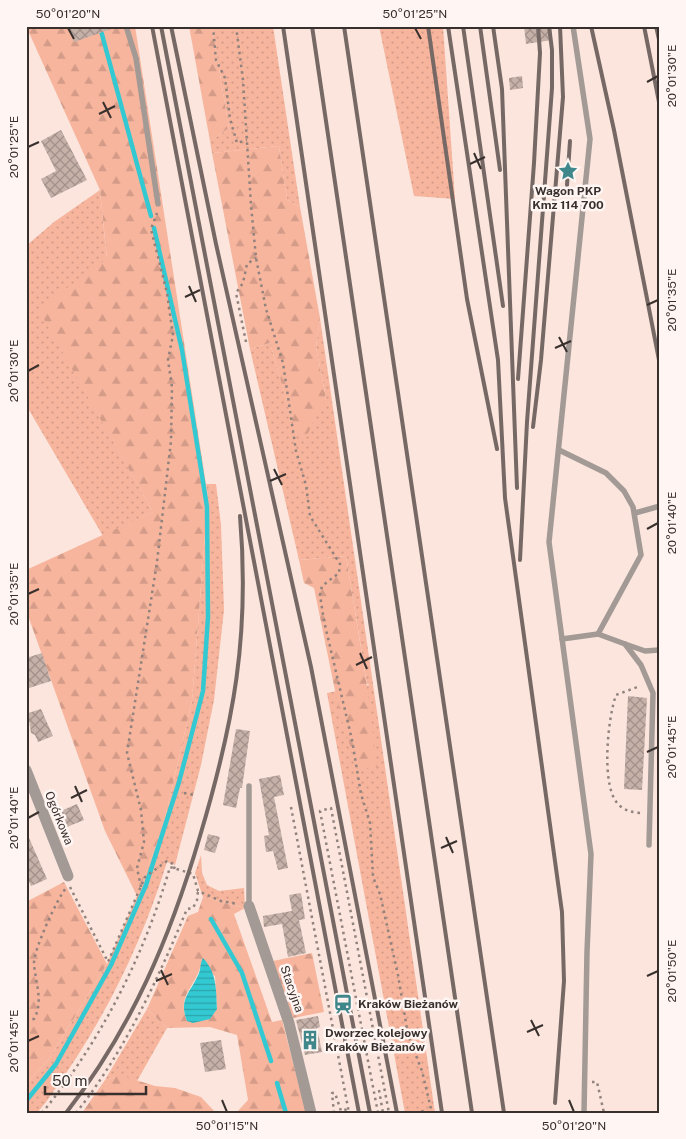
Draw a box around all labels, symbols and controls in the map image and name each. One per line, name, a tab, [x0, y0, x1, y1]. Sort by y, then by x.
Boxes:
text: 50°01'20"N	[36, 7, 100, 21]
text: 50°01'25"N	[383, 7, 447, 21]
text: 20°01'30"E	[665, 45, 679, 107]
text: 20°01'25"E	[7, 116, 21, 178]
place icon: Wagon PKP Kmz 114 700	[557, 160, 579, 182]
place label: Wagon PKP Kmz 114 700	[532, 184, 604, 212]
text: 20°01'35"E	[665, 268, 679, 332]
text: 20°01'30"E	[7, 340, 21, 402]
text: 20°01'40"E	[665, 492, 679, 554]
text: 20°01'35"E	[7, 562, 21, 626]
text: 20°01'45"E	[665, 716, 679, 778]
text: 20°01'40"E	[7, 787, 21, 849]
street label: Ogórkowa	[42, 789, 76, 847]
text: 20°01'50"E	[665, 940, 679, 1002]
street label: Stacyjna	[277, 964, 307, 1014]
station icon: Kraków Bieżanów	[332, 993, 354, 1015]
place label: Kraków Bieżanów	[358, 997, 459, 1011]
text: 20°01'45"E	[7, 1010, 21, 1072]
place label: Dworzec kolejowy Kraków Bieżanów	[325, 1026, 428, 1054]
building icon: Dworzec kolejowy Kraków Bieżanów	[299, 1029, 321, 1051]
scale bar	[45, 1064, 146, 1096]
text: 50 m	[52, 1072, 87, 1089]
text: 50°01'15"N	[196, 1119, 258, 1133]
text: 50°01'20"N	[542, 1119, 606, 1133]

